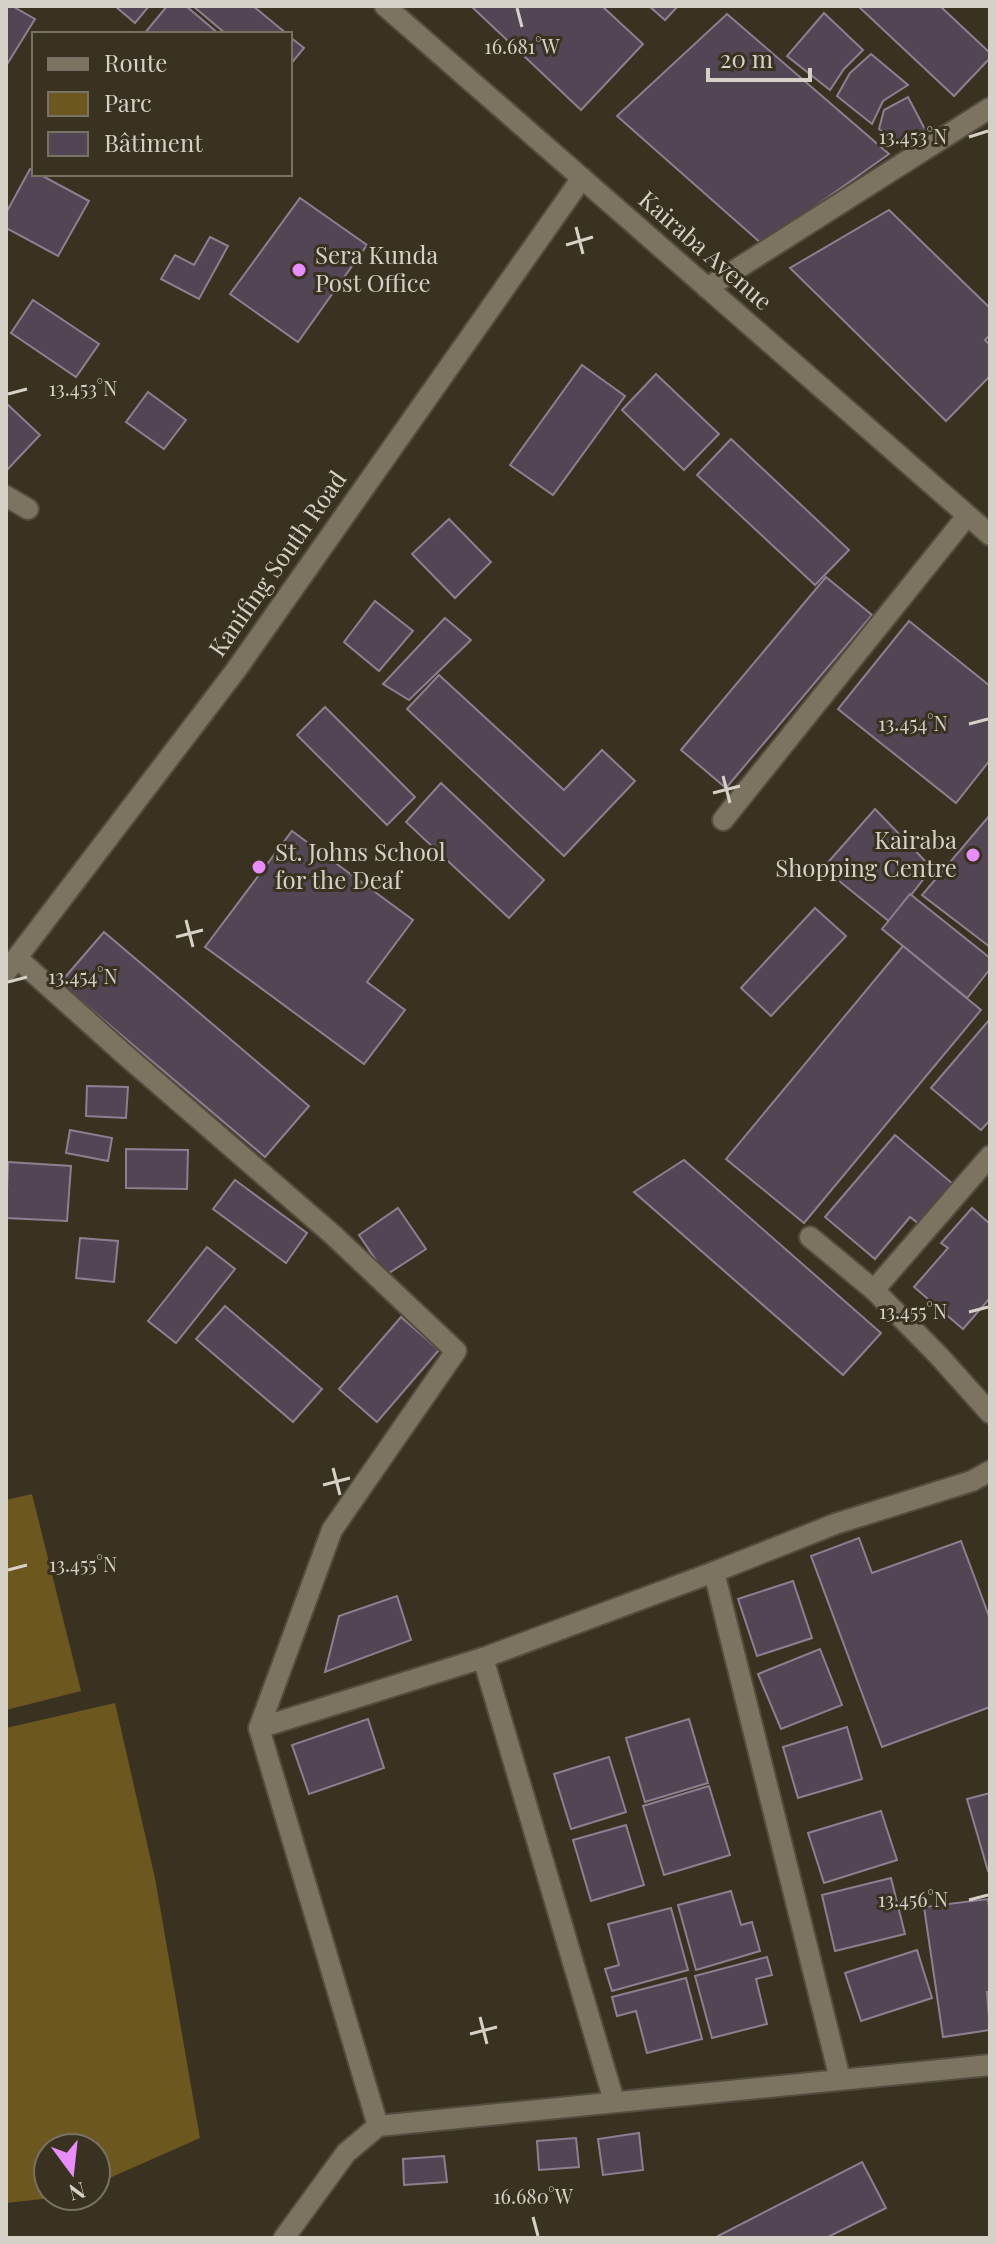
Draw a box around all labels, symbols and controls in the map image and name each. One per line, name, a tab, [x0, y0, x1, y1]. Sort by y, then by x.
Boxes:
legend	[32, 32, 292, 176]
text: 16.681°W	[484, 32, 561, 59]
scale bar	[708, 32, 810, 82]
text: 20 m	[720, 42, 773, 74]
text: Route	[104, 46, 167, 78]
text: Parc	[104, 86, 152, 118]
text: 13.453°N	[879, 122, 947, 149]
text: Bâtiment	[104, 126, 203, 158]
street label: Kairaba Avenue	[633, 183, 780, 316]
place label: Sera Kunda Post Office	[315, 238, 438, 298]
marker: Sera Kunda Post Office	[290, 261, 308, 279]
text: 13.453°N	[49, 374, 117, 401]
street label: Kanifing South Road	[200, 464, 353, 662]
text: 13.454°N	[878, 709, 948, 736]
place label: Kairaba Shopping Centre	[775, 823, 957, 883]
place label: St. Johns School for the Deaf	[275, 835, 446, 895]
marker: Kairaba Shopping Centre	[964, 846, 982, 864]
marker: St. Johns School for the Deaf	[250, 858, 268, 876]
text: 13.454°N	[48, 962, 118, 989]
text: 13.455°N	[879, 1297, 947, 1324]
text: 13.455°N	[49, 1550, 117, 1577]
text: 13.456°N	[878, 1885, 948, 1912]
north arrow	[32, 2132, 112, 2212]
text: N	[66, 2176, 89, 2209]
text: 16.680°W	[493, 2182, 574, 2209]

